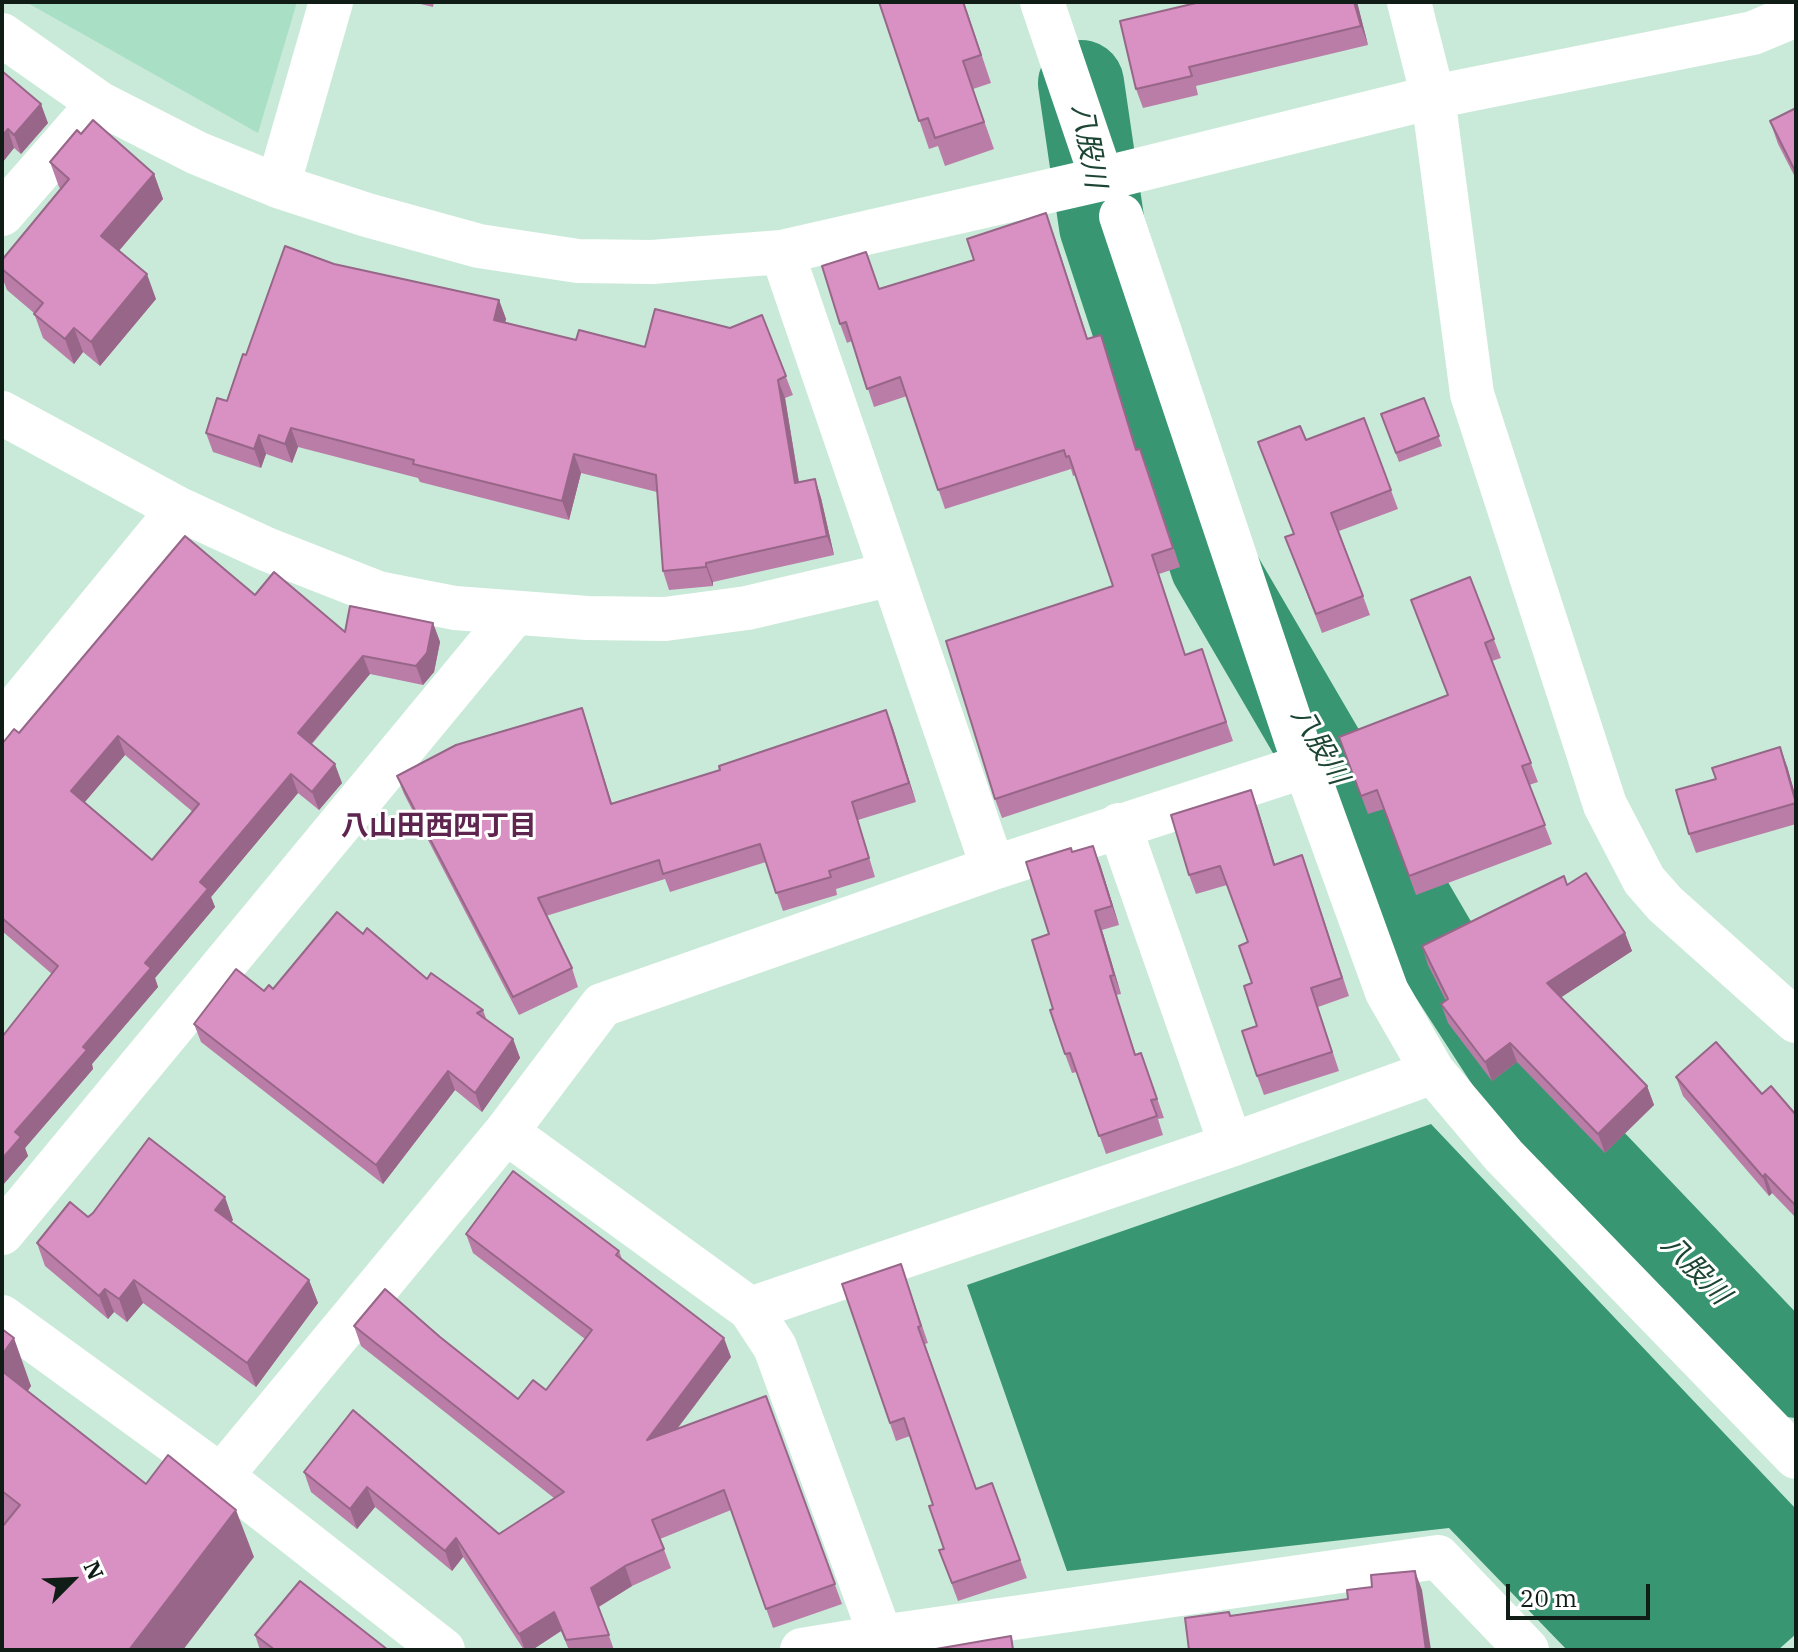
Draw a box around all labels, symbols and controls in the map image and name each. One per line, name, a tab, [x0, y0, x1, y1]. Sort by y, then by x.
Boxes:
water label: 八股川	[1064, 102, 1112, 190]
water label: 八股川	[1283, 701, 1355, 791]
district label: 八山田西四丁目	[341, 810, 537, 844]
water label: 八股川	[1654, 1228, 1736, 1312]
north arrow	[32, 1540, 112, 1620]
text: N	[78, 1556, 111, 1584]
scale bar	[1510, 1568, 1654, 1618]
text: 20 m	[1520, 1582, 1577, 1614]

